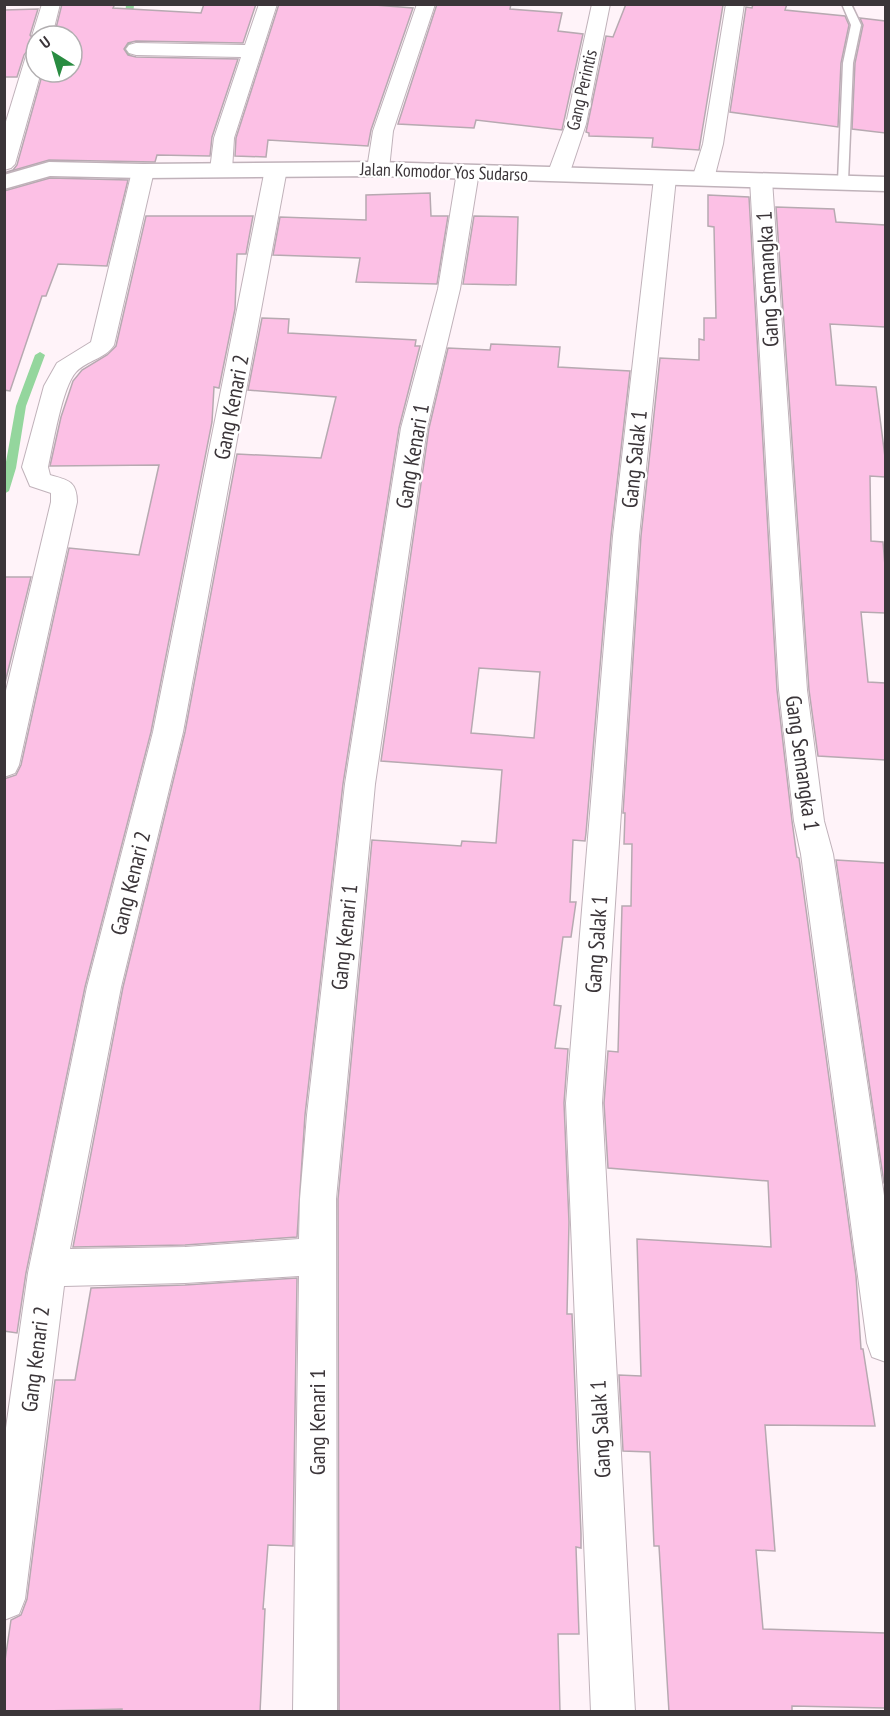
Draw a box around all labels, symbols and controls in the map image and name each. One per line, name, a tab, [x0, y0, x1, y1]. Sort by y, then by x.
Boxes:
north arrow	[24, 24, 84, 84]
text: U	[36, 32, 54, 52]
street label: Gang Perintis	[561, 47, 602, 133]
street label: Jalan Komodor Yos Sudarso	[359, 157, 529, 186]
street label: Gang Semangka 1	[749, 210, 785, 348]
street label: Gang Kenari 2	[207, 352, 255, 462]
street label: Gang Kenari 1	[389, 401, 435, 511]
street label: Gang Salak 1	[615, 409, 653, 509]
street label: Gang Semangka 1	[780, 694, 826, 832]
street label: Gang Kenari 2	[104, 828, 156, 938]
street label: Gang Kenari 1	[325, 883, 363, 991]
street label: Gang Salak 1	[579, 894, 613, 994]
street label: Gang Kenari 2	[15, 1305, 55, 1413]
street label: Gang Kenari 1	[303, 1369, 331, 1475]
street label: Gang Salak 1	[583, 1379, 617, 1479]

